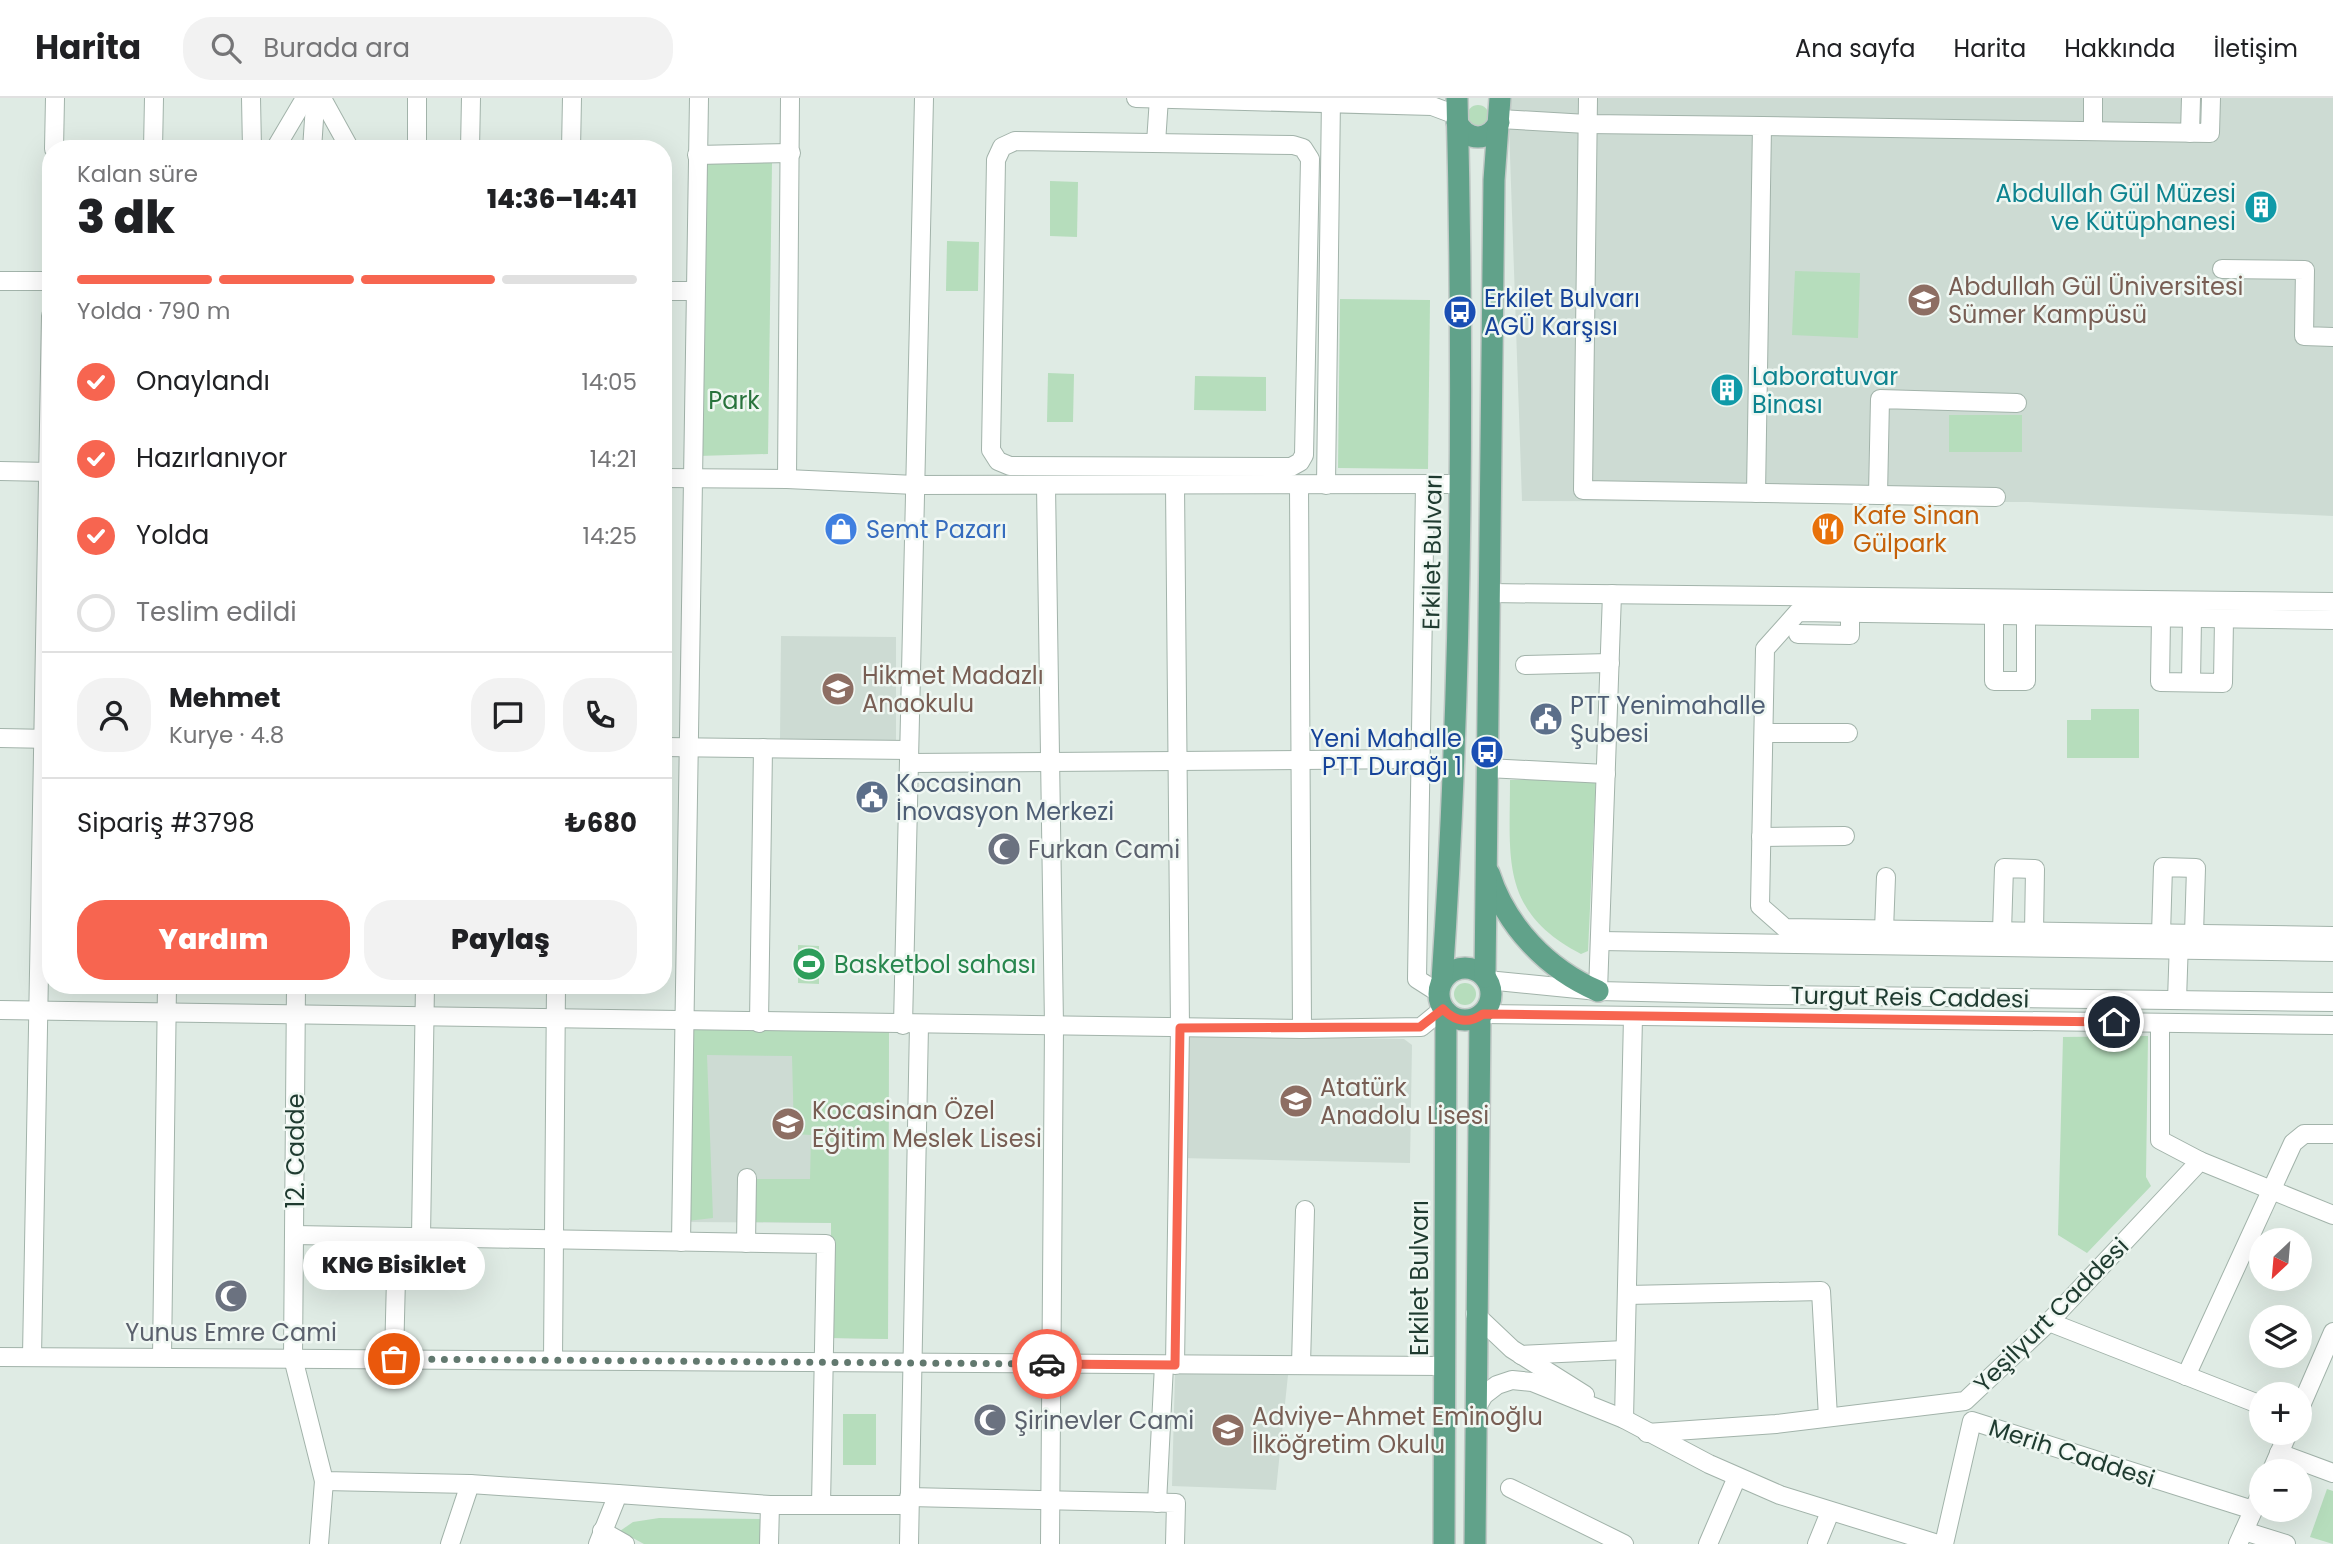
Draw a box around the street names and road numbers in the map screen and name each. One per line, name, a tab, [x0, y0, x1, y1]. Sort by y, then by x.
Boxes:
street label: Erkilet Bulvarı	[1414, 474, 1450, 630]
street label: Turgut Reis Caddesi	[1790, 978, 2030, 1016]
street label: 12. Cadde	[279, 1093, 312, 1209]
street label: Erkilet Bulvarı	[1403, 1200, 1436, 1356]
street label: Yeşilyurt Caddesi	[1966, 1230, 2136, 1400]
street label: Merih Caddesi	[1985, 1411, 2159, 1495]

